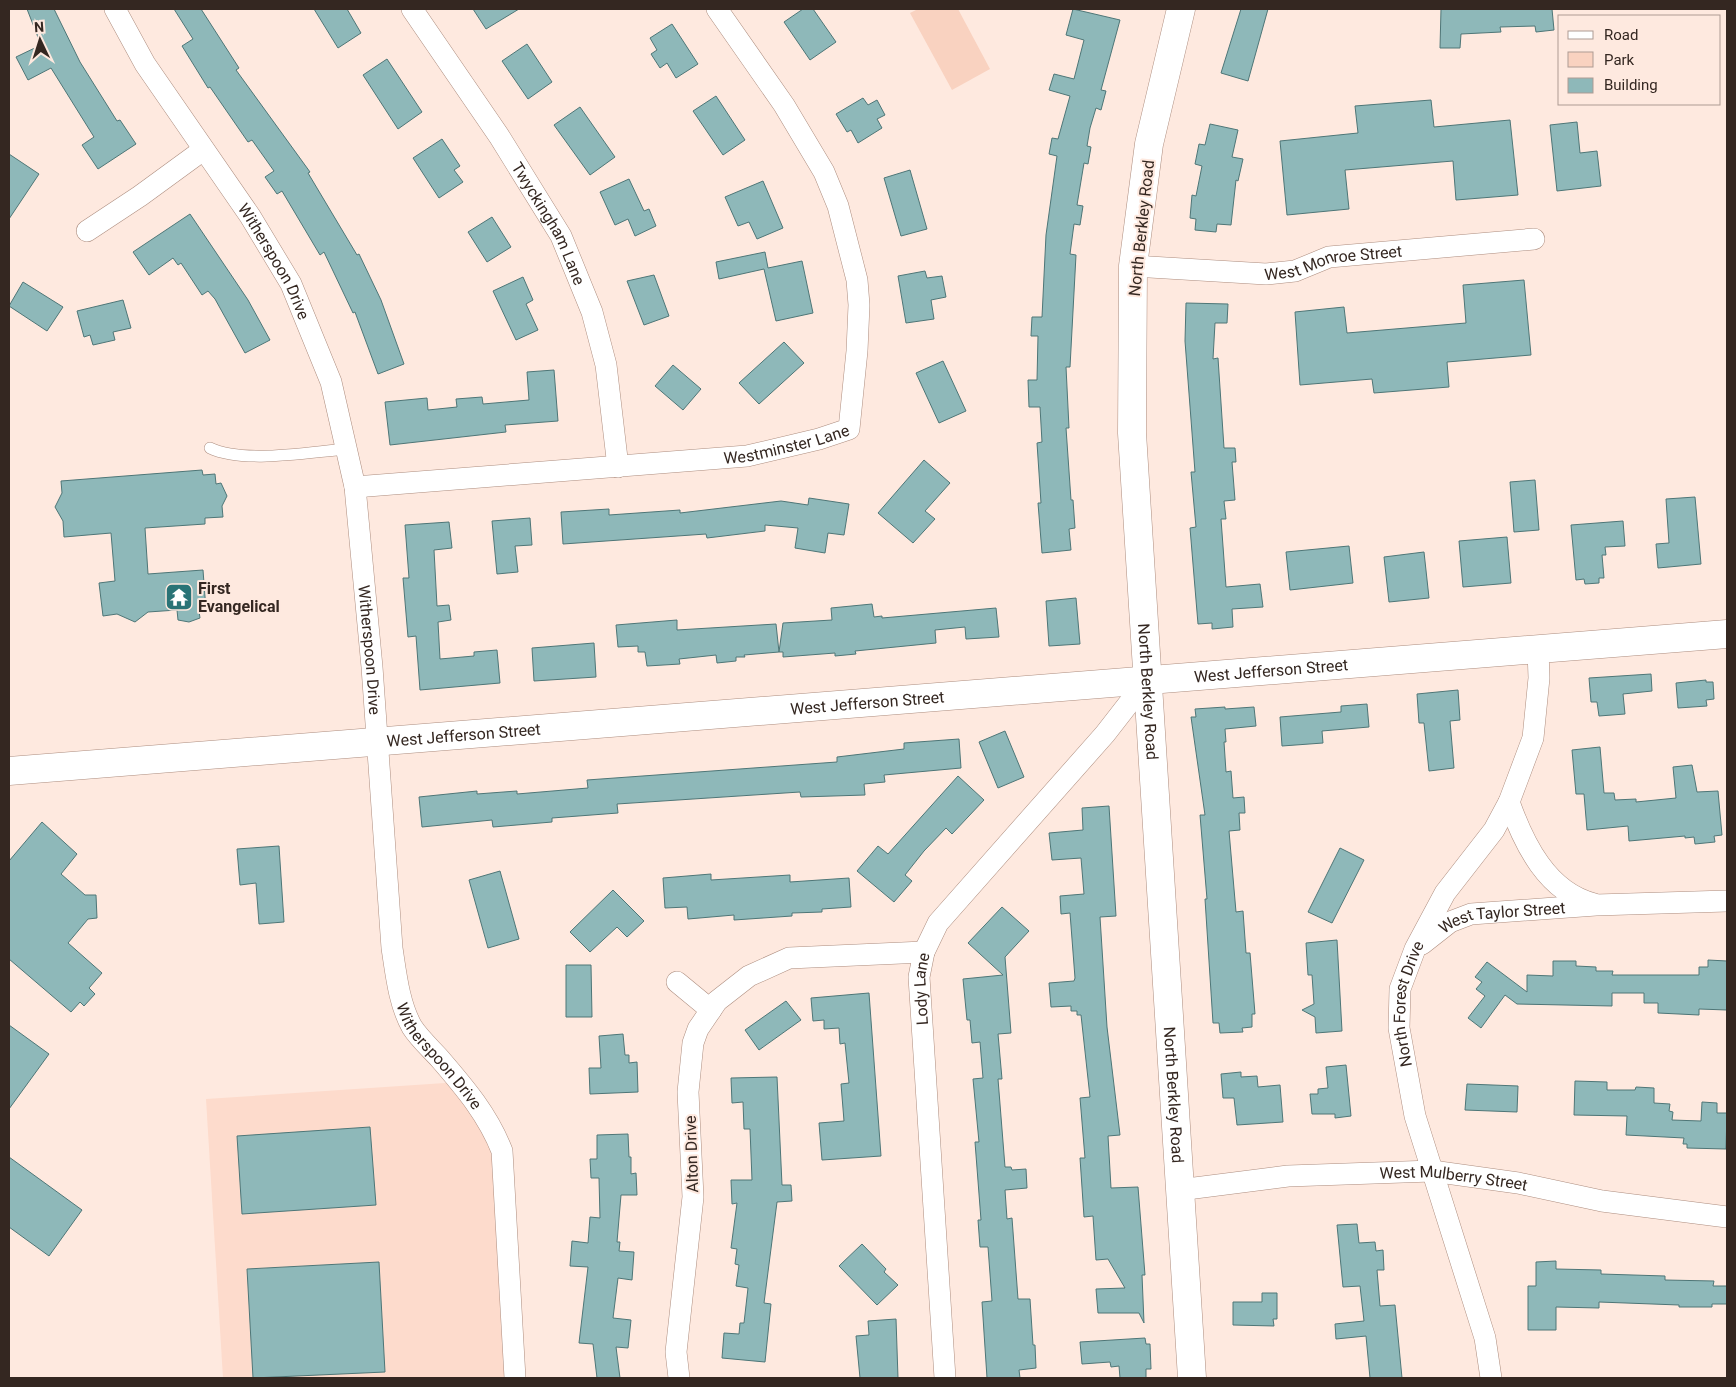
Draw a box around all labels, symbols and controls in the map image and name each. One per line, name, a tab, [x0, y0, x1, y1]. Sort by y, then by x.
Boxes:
north arrow	[15, 15, 65, 65]
legend	[1558, 15, 1721, 105]
text: N	[34, 19, 45, 35]
text: Road	[1604, 26, 1638, 44]
text: Park	[1604, 51, 1635, 69]
text: Building	[1604, 76, 1658, 94]
street label: Twyckingham Lane	[508, 159, 589, 288]
street label: North Berkley Road	[1125, 159, 1158, 297]
street label: Witherspoon Drive	[234, 200, 313, 322]
street label: West Monroe Street	[1263, 242, 1403, 284]
street label: Westminster Lane	[723, 421, 852, 468]
place label: First Evangelical	[198, 579, 280, 616]
temple icon: First Evangelical	[164, 582, 194, 612]
street label: Witherspoon Drive	[354, 584, 384, 716]
street label: North Berkley Road	[1134, 623, 1162, 761]
street label: West Jefferson Street	[1193, 655, 1349, 686]
street label: West Jefferson Street	[790, 687, 945, 719]
street label: West Jefferson Street	[386, 720, 541, 751]
street label: West Taylor Street	[1435, 898, 1566, 937]
street label: North Forest Drive	[1390, 937, 1428, 1068]
street label: Lody Lane	[910, 951, 934, 1026]
street label: Witherspoon Drive	[393, 1000, 486, 1113]
street label: North Berkley Road	[1160, 1026, 1187, 1164]
street label: Alton Drive	[681, 1115, 702, 1193]
street label: West Mulberry Street	[1379, 1162, 1529, 1195]

